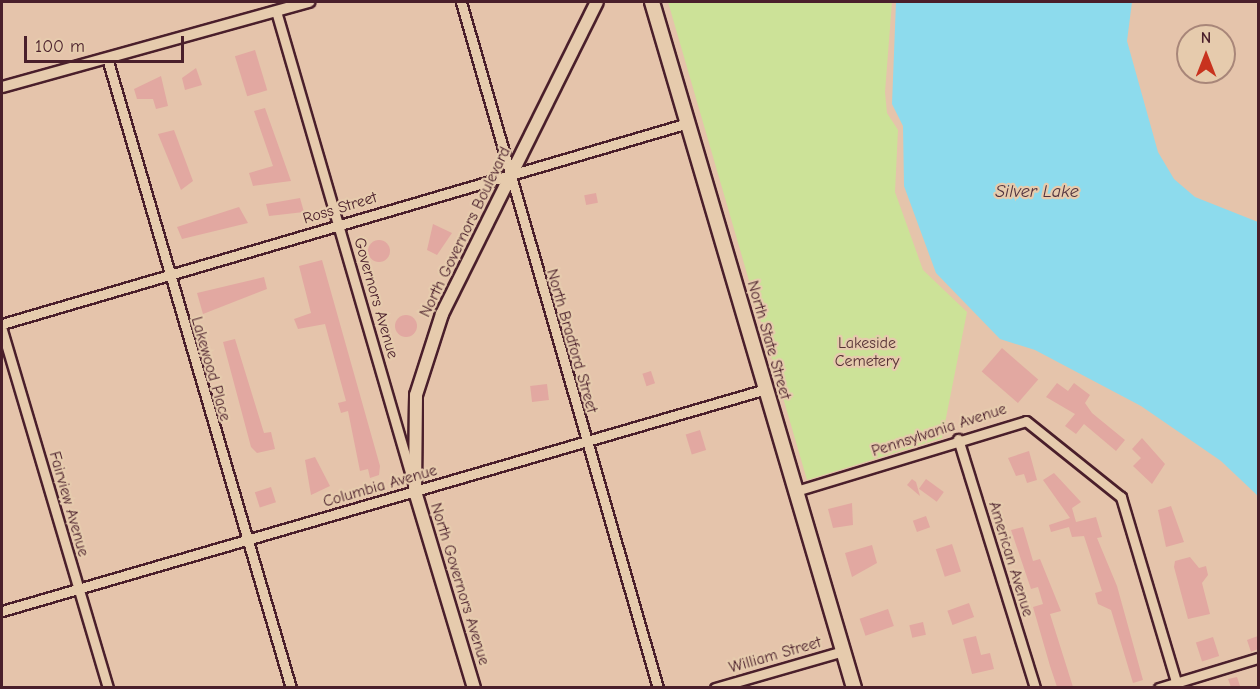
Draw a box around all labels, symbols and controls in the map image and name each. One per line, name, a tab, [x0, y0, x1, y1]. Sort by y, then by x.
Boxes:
scale bar	[27, 24, 188, 62]
north arrow	[1176, 24, 1236, 84]
text: N	[1201, 29, 1211, 47]
text: 100 m	[35, 36, 85, 57]
street label: North Governors Boulevard	[415, 144, 515, 320]
water label: Silver Lake	[995, 181, 1079, 203]
street label: Ross Street	[301, 188, 379, 228]
street label: Governors Avenue	[350, 235, 402, 361]
street label: North Bradford Street	[542, 267, 602, 415]
street label: North State Street	[743, 278, 795, 402]
street label: Lakewood Place	[187, 314, 235, 424]
park label: Lakeside Cemetery	[835, 333, 899, 371]
street label: Pennsylvania Avenue	[869, 399, 1009, 461]
street label: Fairview Avenue	[45, 449, 93, 559]
street label: Columbia Avenue	[321, 461, 439, 511]
street label: American Avenue	[984, 499, 1038, 619]
street label: North Governors Avenue	[426, 501, 494, 667]
street label: William Street	[727, 633, 823, 677]

